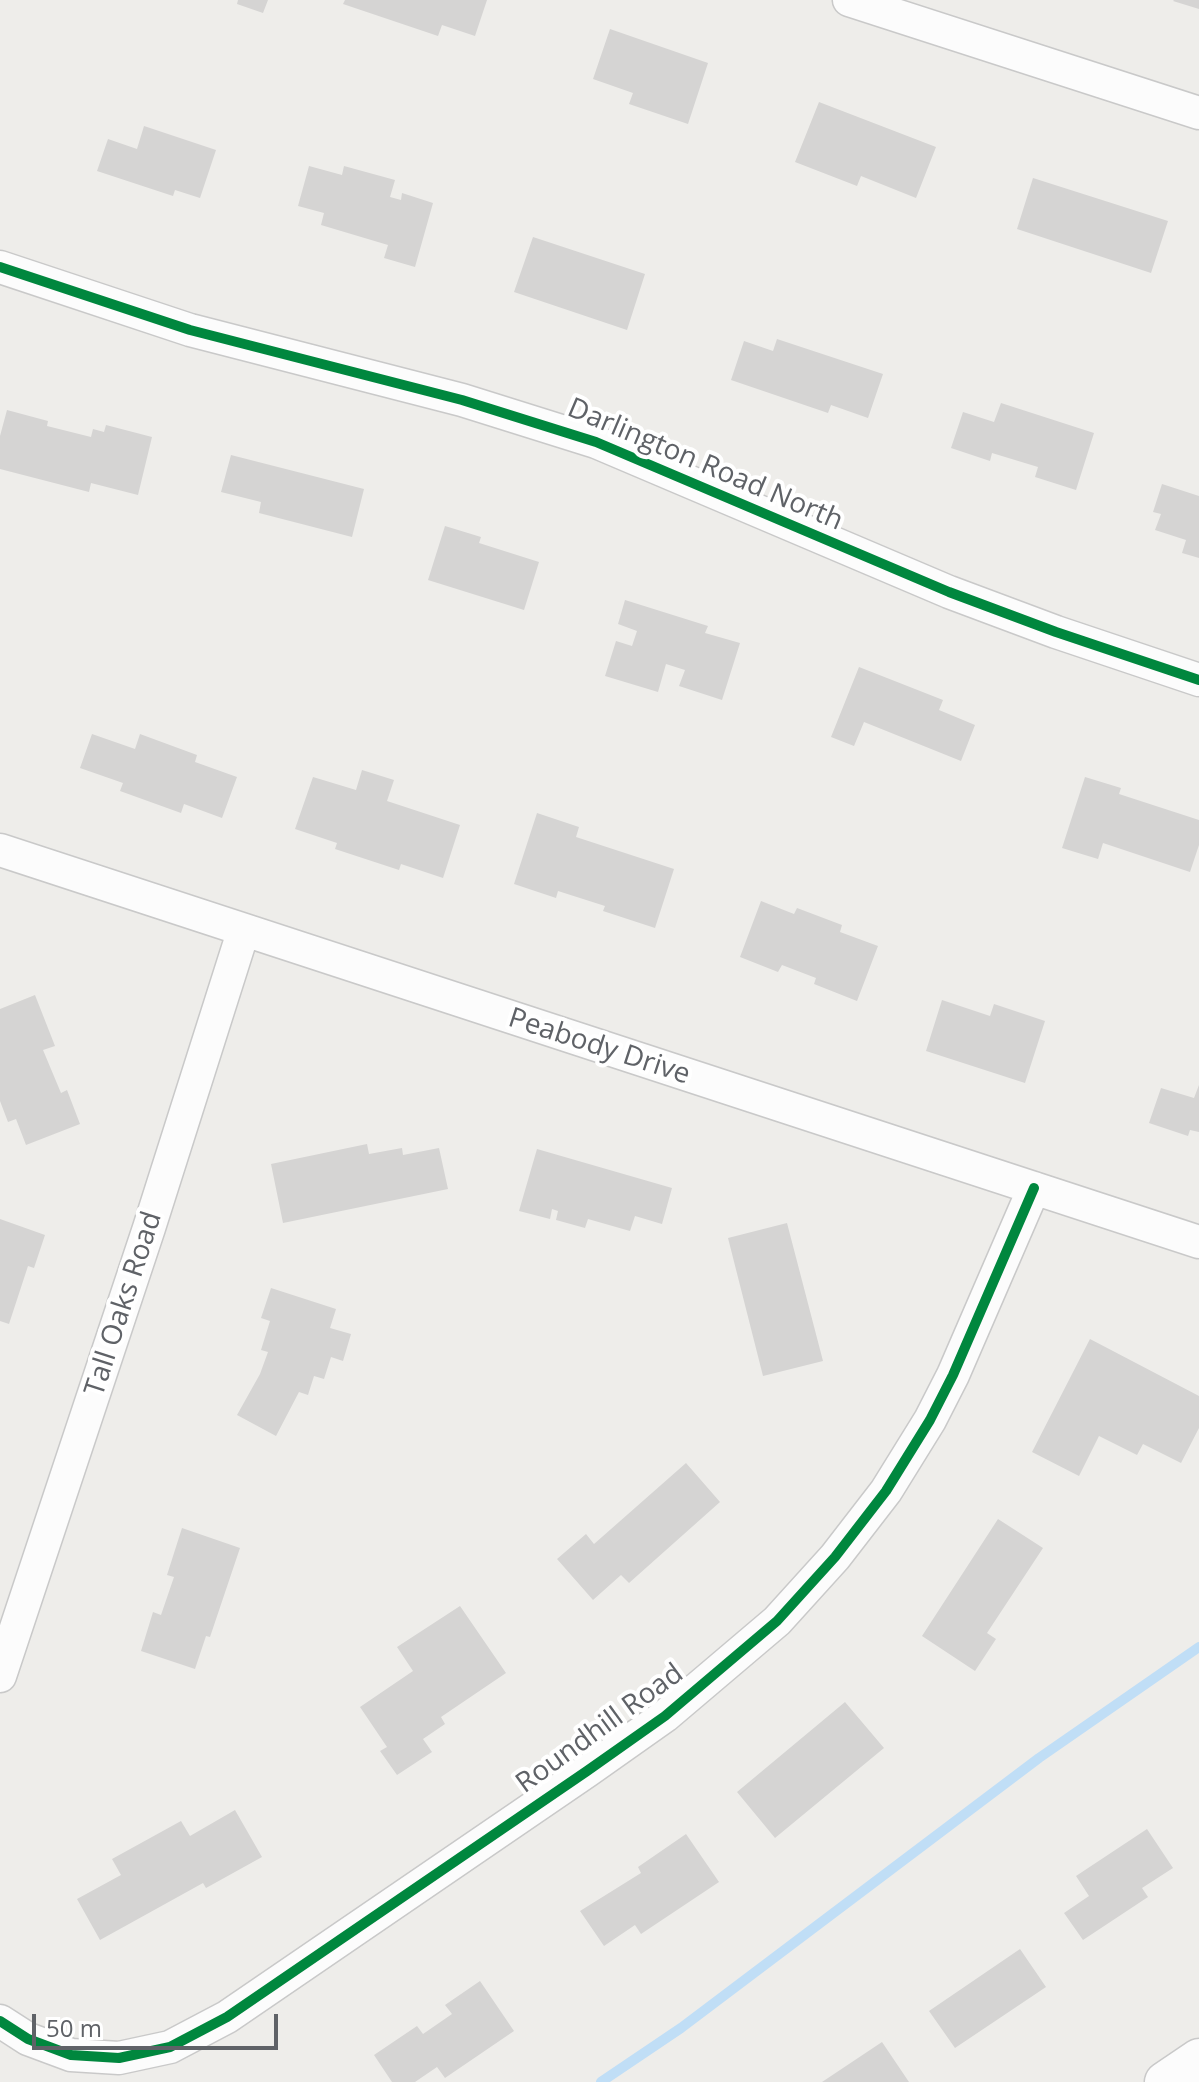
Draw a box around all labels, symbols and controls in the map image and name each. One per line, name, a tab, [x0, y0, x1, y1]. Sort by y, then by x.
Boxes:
street label: Darlington Road North	[562, 392, 848, 538]
street label: Peabody Drive	[504, 1002, 694, 1092]
street label: Tall Oaks Road	[78, 1208, 170, 1400]
street label: Roundhill Road	[510, 1657, 690, 1801]
scale bar	[36, 1998, 282, 2048]
text: 50 m	[46, 2011, 102, 2044]

